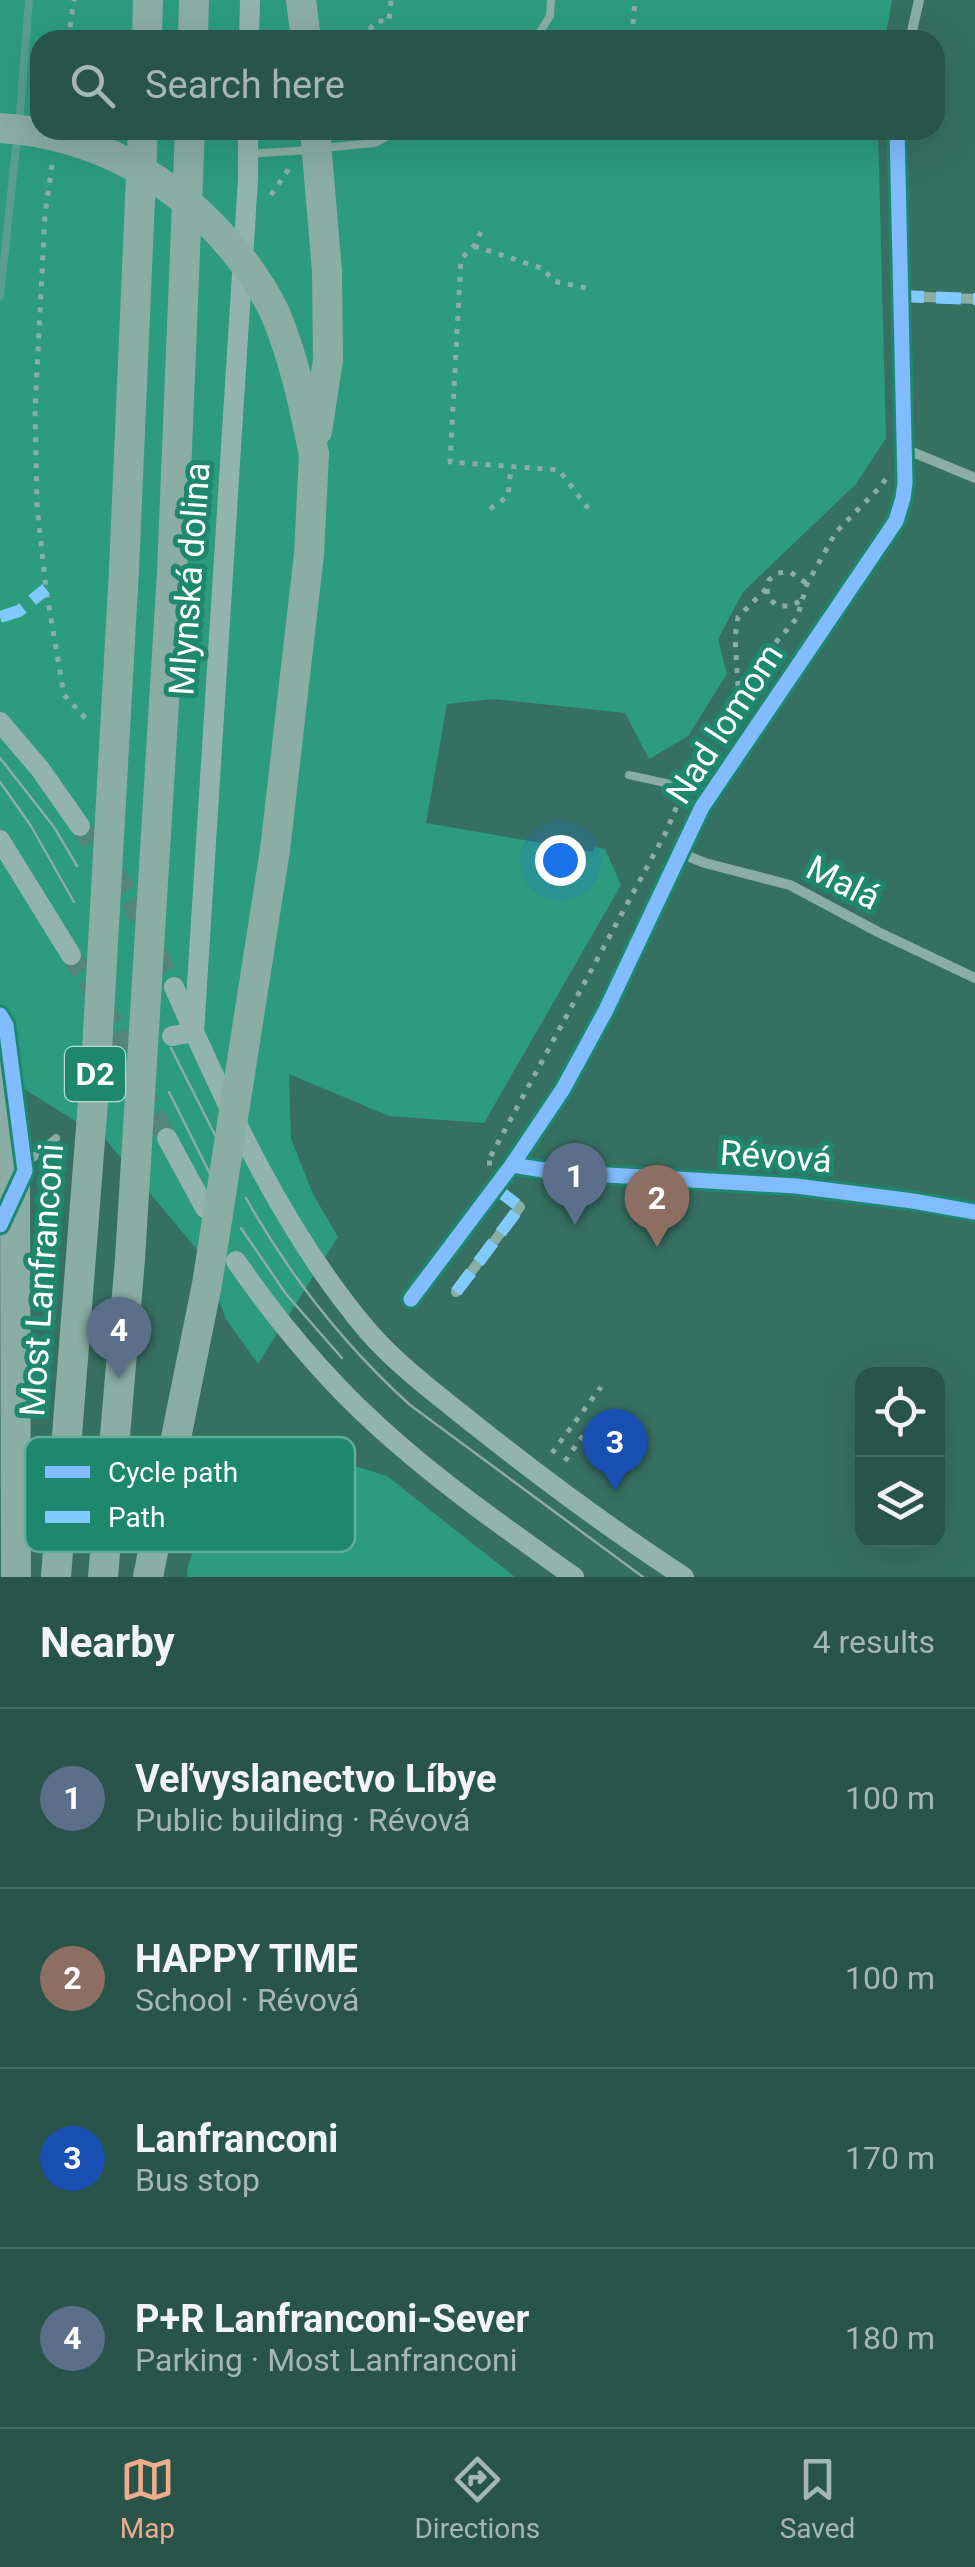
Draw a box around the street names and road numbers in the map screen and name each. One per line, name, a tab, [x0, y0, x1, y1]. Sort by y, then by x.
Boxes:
street label: Mlynská dolina	[161, 461, 219, 697]
street label: Nad lomom	[658, 636, 792, 812]
street label: Malá	[799, 847, 887, 919]
road number: D2	[65, 1047, 125, 1101]
street label: Révová	[719, 1133, 833, 1181]
street label: Most Lanfranconi	[12, 1142, 72, 1418]

